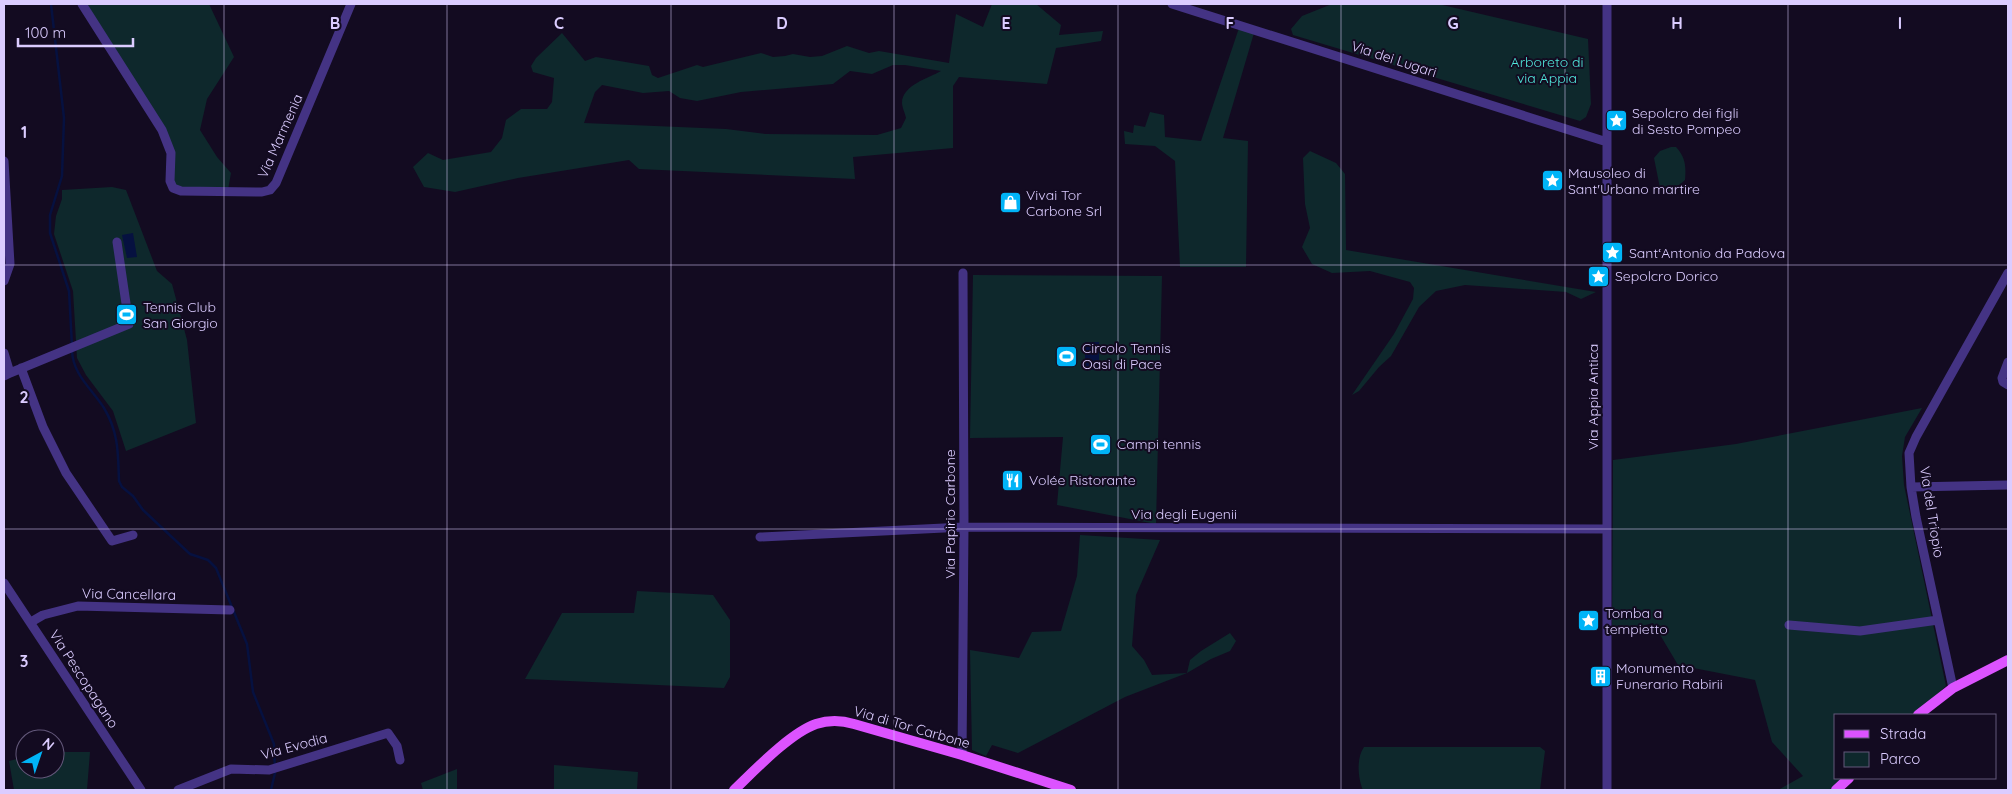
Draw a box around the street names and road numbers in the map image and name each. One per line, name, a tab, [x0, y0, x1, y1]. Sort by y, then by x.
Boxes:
street label: Via dei Lugari	[1349, 37, 1439, 81]
street label: Via Marmenia	[253, 91, 307, 181]
street label: Via Appia Antica	[1584, 344, 1602, 450]
street label: Via Papirio Carbone	[941, 449, 959, 579]
street label: Via del Triopio	[1916, 465, 1948, 559]
street label: Via degli Eugenii	[1131, 505, 1237, 523]
street label: Via Cancellara	[82, 584, 176, 604]
street label: Via Pescopagano	[45, 626, 123, 732]
street label: Via di Tor Carbone	[852, 702, 972, 752]
street label: Via Evodia	[259, 728, 329, 764]

